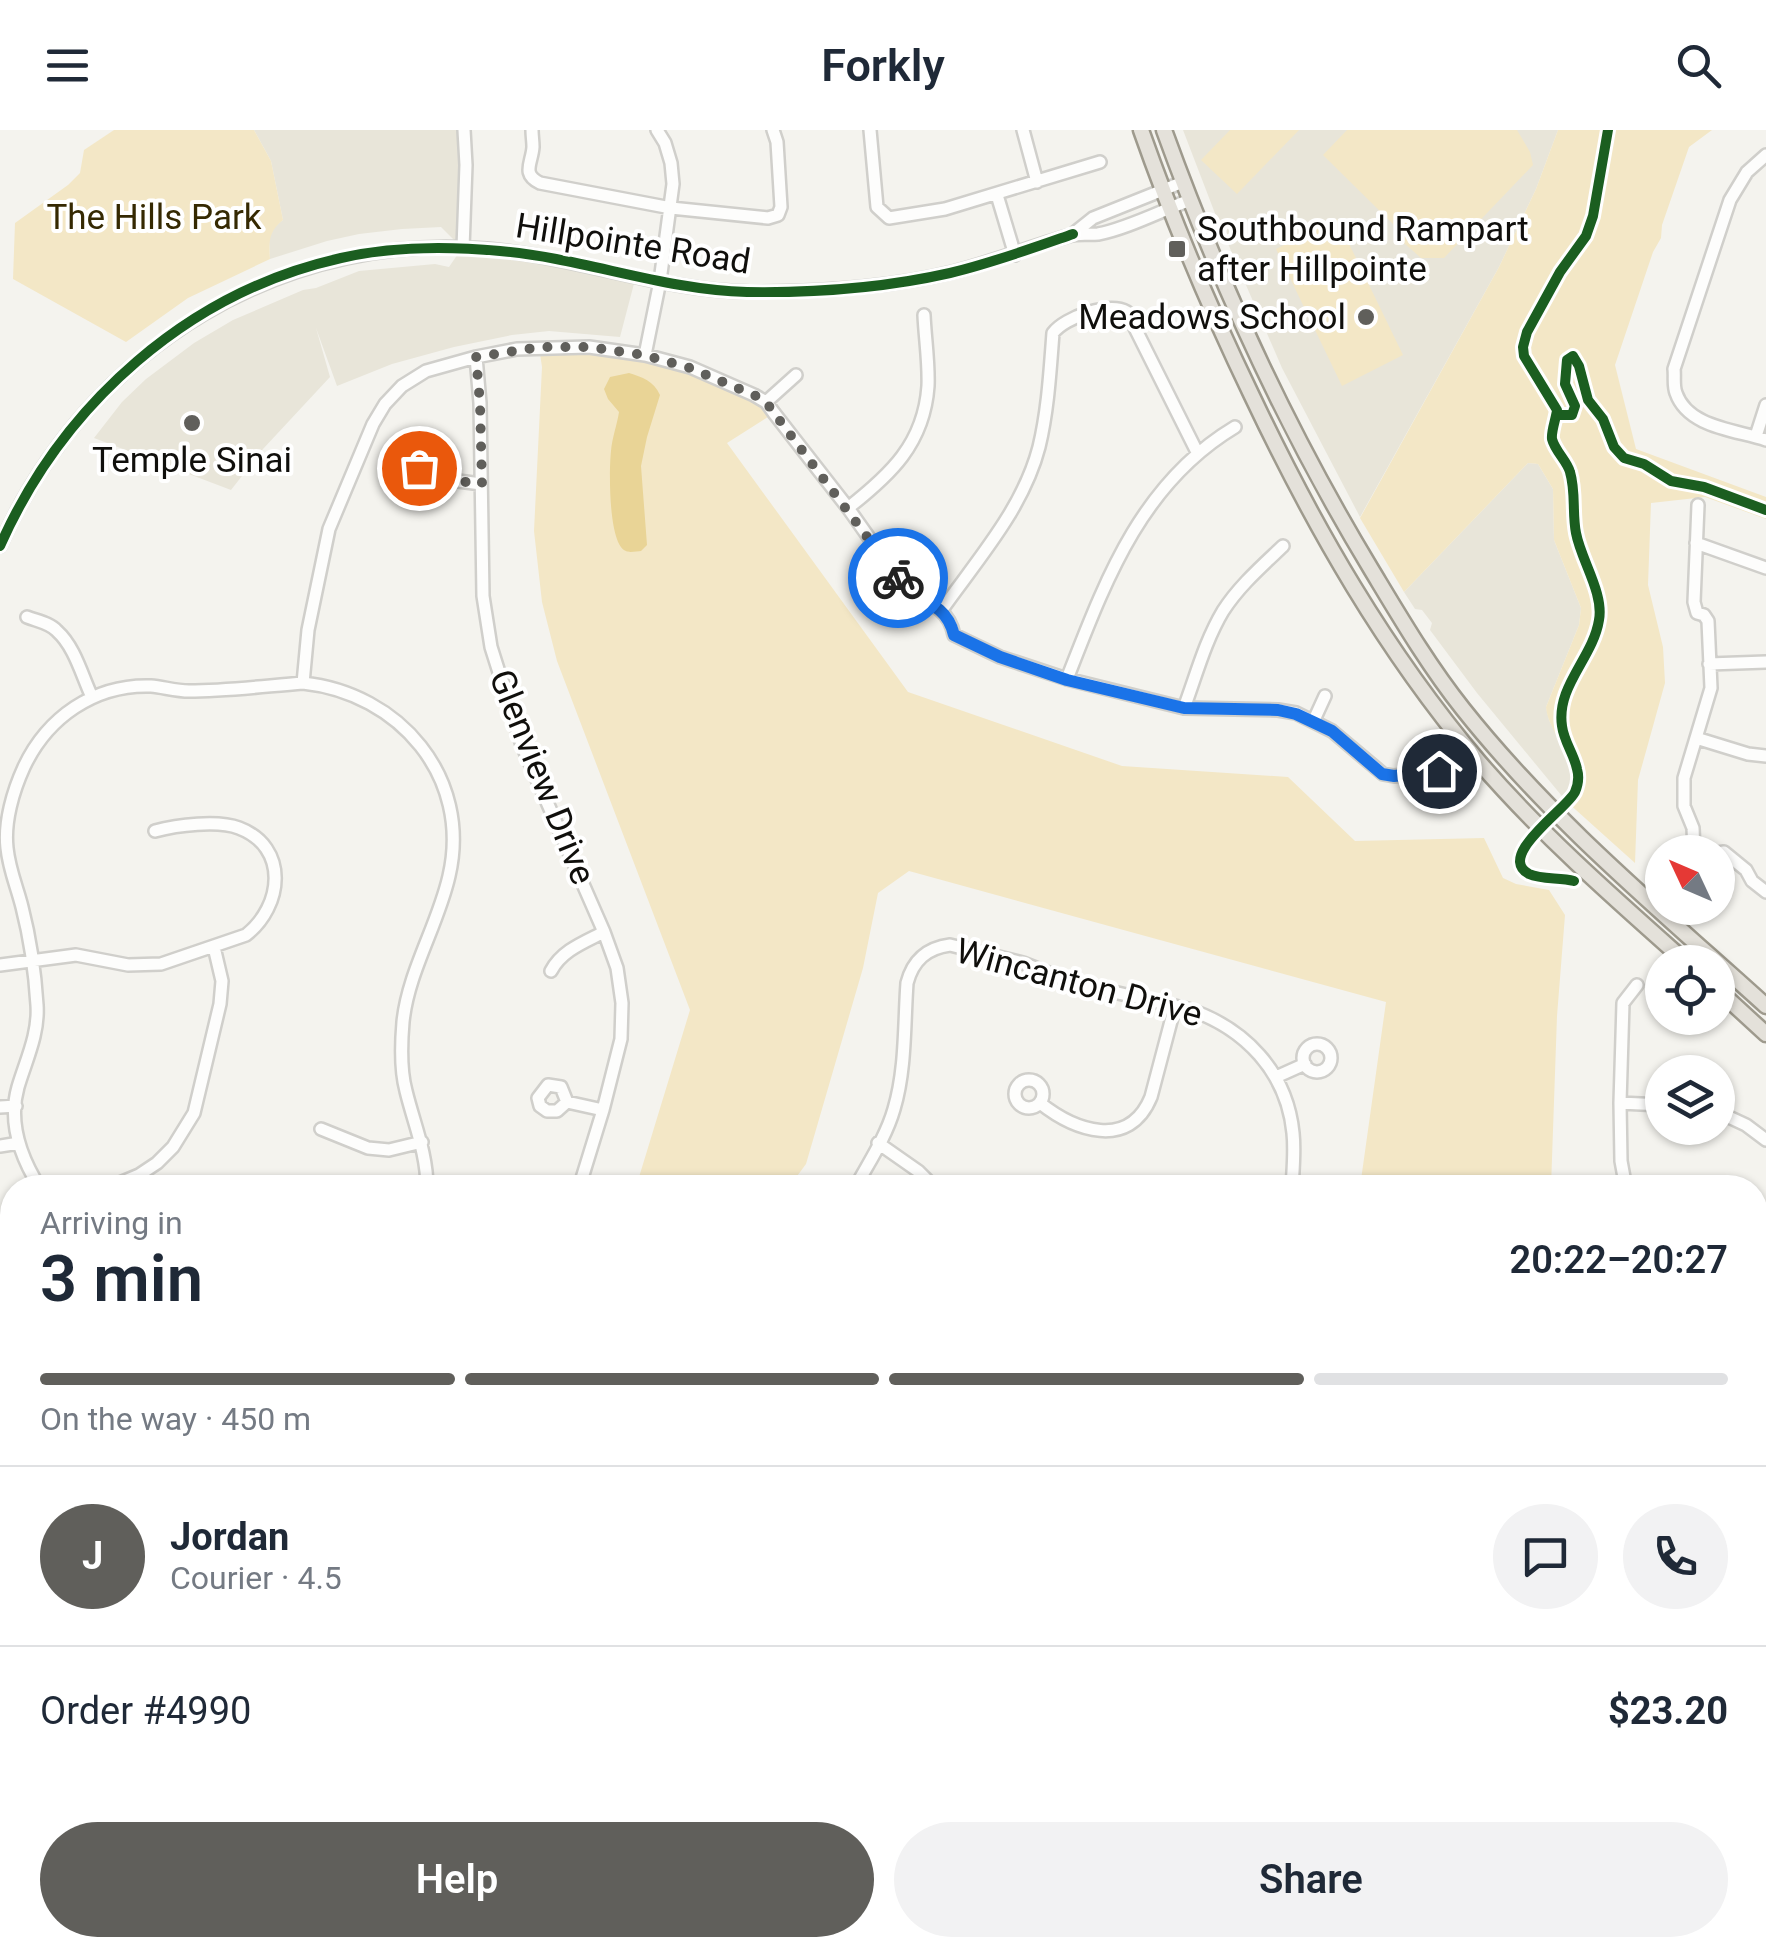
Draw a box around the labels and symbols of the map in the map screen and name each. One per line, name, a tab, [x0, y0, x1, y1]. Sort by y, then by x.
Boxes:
park label: The Hills Park	[46, 197, 262, 238]
street label: Hillpointe Road	[513, 205, 753, 283]
place label: Southbound Rampart after Hillpointe	[1197, 209, 1529, 290]
marker: Southbound Rampart after Hillpointe	[1166, 238, 1188, 260]
place label: Meadows School	[1078, 297, 1346, 338]
marker: Meadows School	[1355, 306, 1377, 328]
marker: Temple Sinai	[181, 412, 203, 434]
pin	[377, 426, 462, 511]
place label: Temple Sinai	[92, 440, 292, 481]
courier	[848, 528, 948, 628]
street label: Glenview Drive	[480, 664, 604, 890]
pin	[1397, 729, 1482, 814]
north arrow	[1645, 835, 1735, 925]
street label: Wincanton Drive	[951, 930, 1207, 1036]

